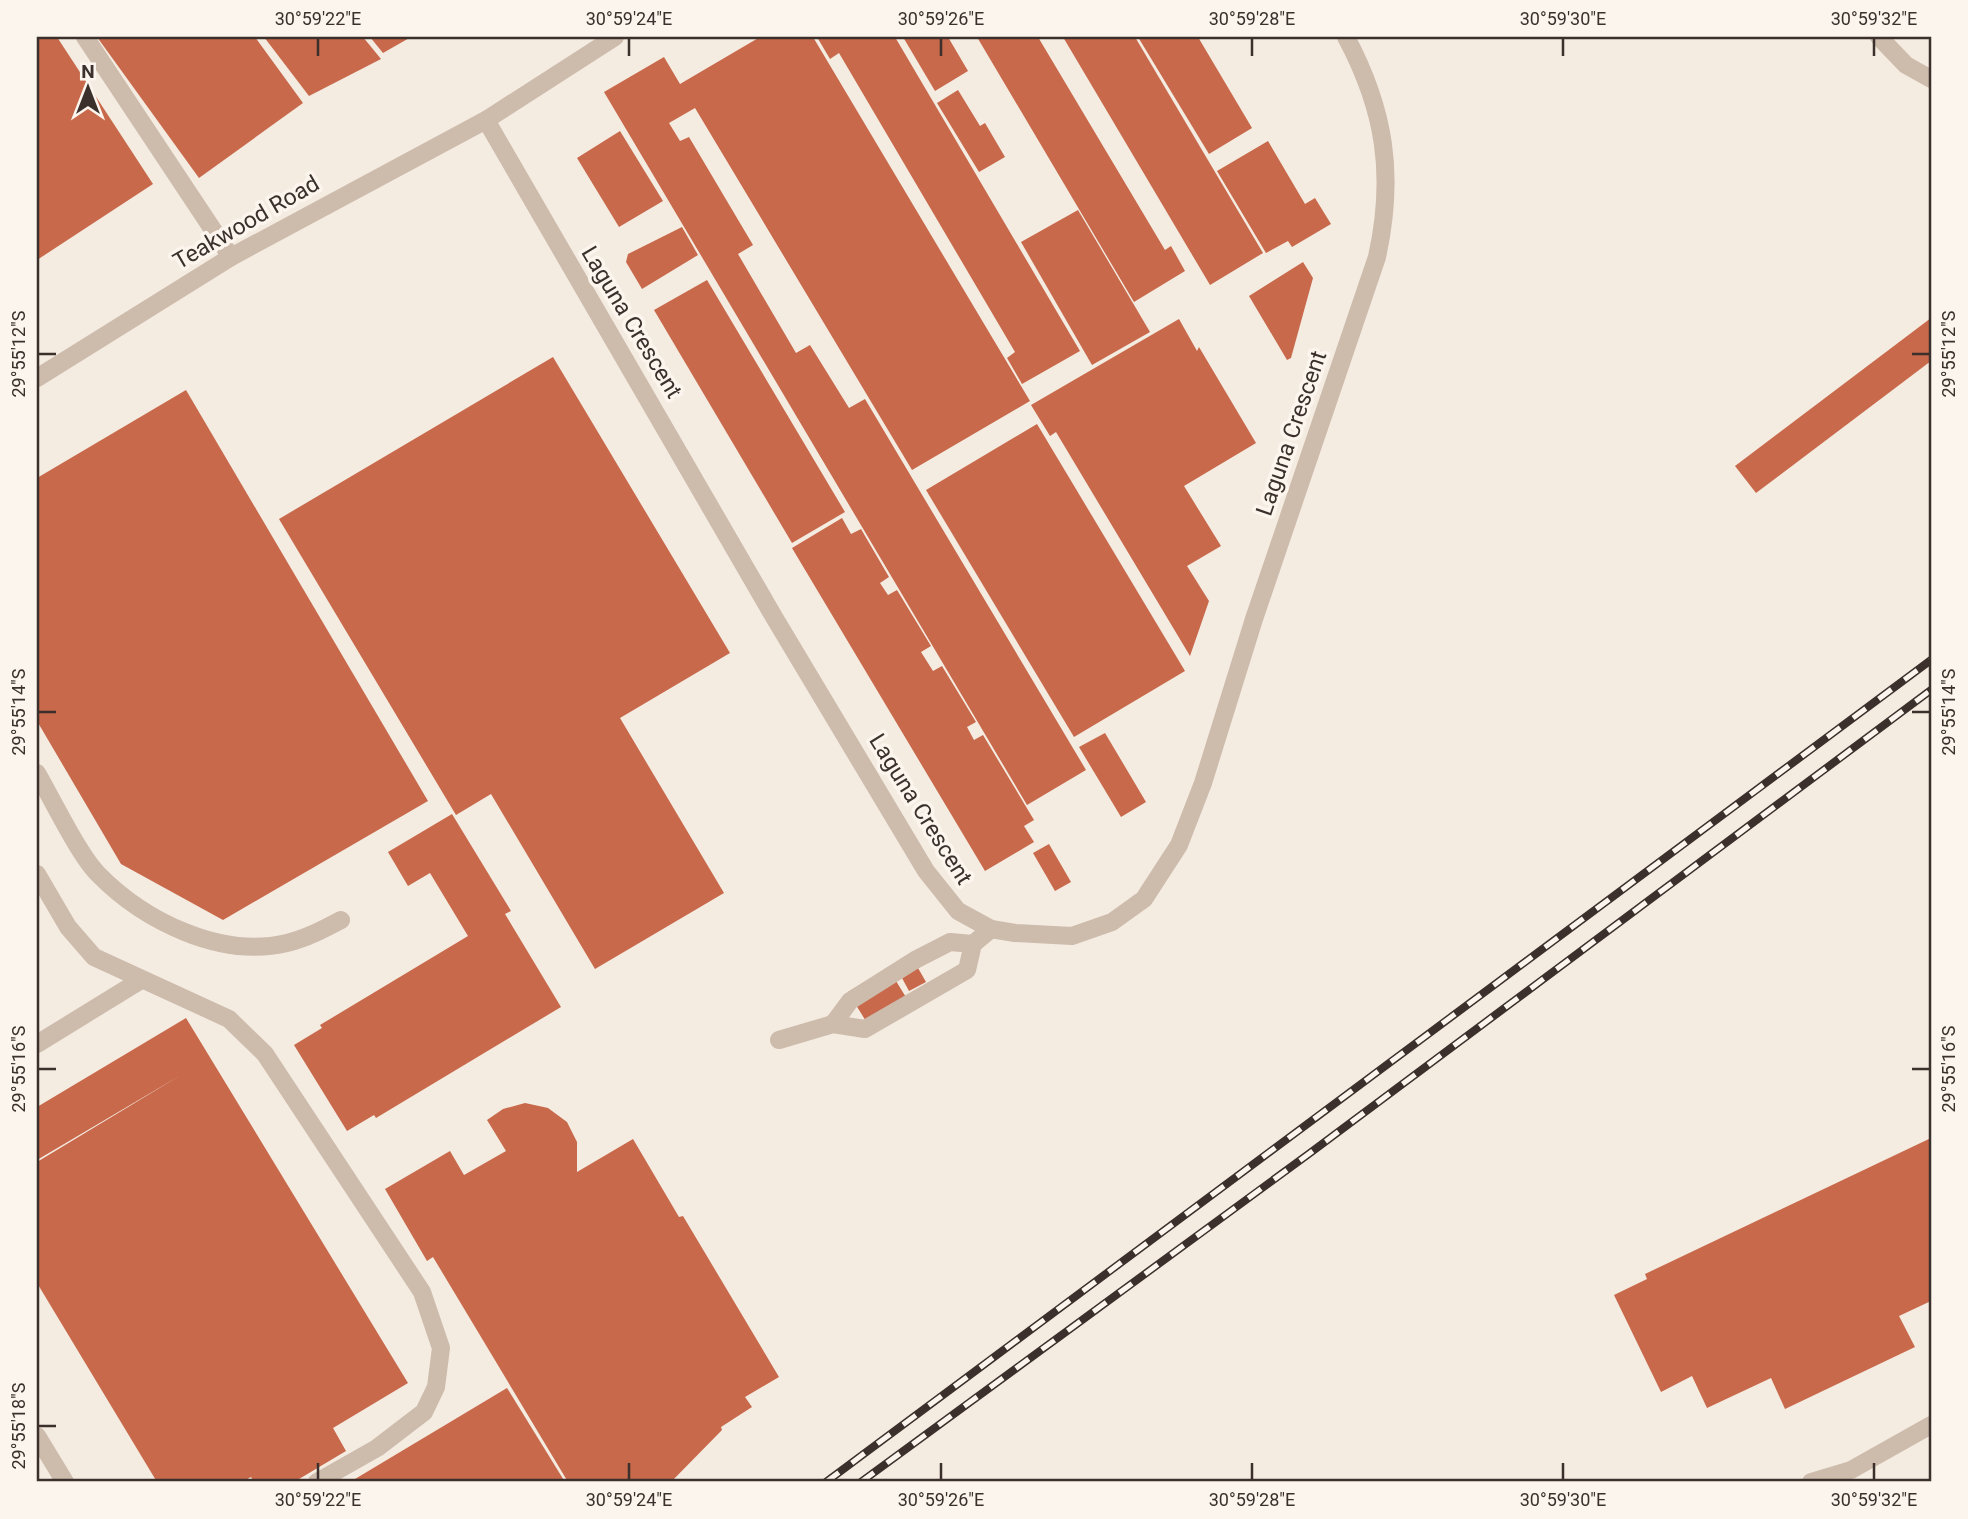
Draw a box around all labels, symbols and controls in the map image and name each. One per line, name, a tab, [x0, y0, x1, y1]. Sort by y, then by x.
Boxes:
text: 30°59'22"E	[275, 8, 361, 29]
text: 30°59'24"E	[586, 8, 672, 29]
text: 30°59'26"E	[898, 8, 984, 29]
text: 30°59'28"E	[1209, 8, 1295, 29]
text: 30°59'30"E	[1520, 8, 1606, 29]
text: 30°59'32"E	[1831, 8, 1917, 29]
north arrow	[52, 52, 122, 122]
text: N	[81, 60, 95, 83]
street label: Teakwood Road	[169, 170, 324, 275]
street label: Laguna Crescent	[576, 241, 688, 403]
text: 29°55'12"S	[8, 310, 29, 398]
text: 29°55'12"S	[1938, 310, 1959, 398]
street label: Laguna Crescent	[1251, 347, 1332, 519]
text: 29°55'14"S	[8, 668, 29, 756]
text: 29°55'14"S	[1938, 668, 1959, 756]
street label: Laguna Crescent	[863, 729, 978, 890]
text: 29°55'16"S	[8, 1025, 29, 1113]
text: 29°55'16"S	[1938, 1025, 1959, 1113]
text: 29°55'18"S	[8, 1382, 29, 1470]
text: 30°59'22"E	[275, 1489, 361, 1510]
text: 30°59'24"E	[586, 1489, 672, 1510]
text: 30°59'26"E	[898, 1489, 984, 1510]
text: 30°59'28"E	[1209, 1489, 1295, 1510]
text: 30°59'30"E	[1520, 1489, 1606, 1510]
text: 30°59'32"E	[1831, 1489, 1917, 1510]

